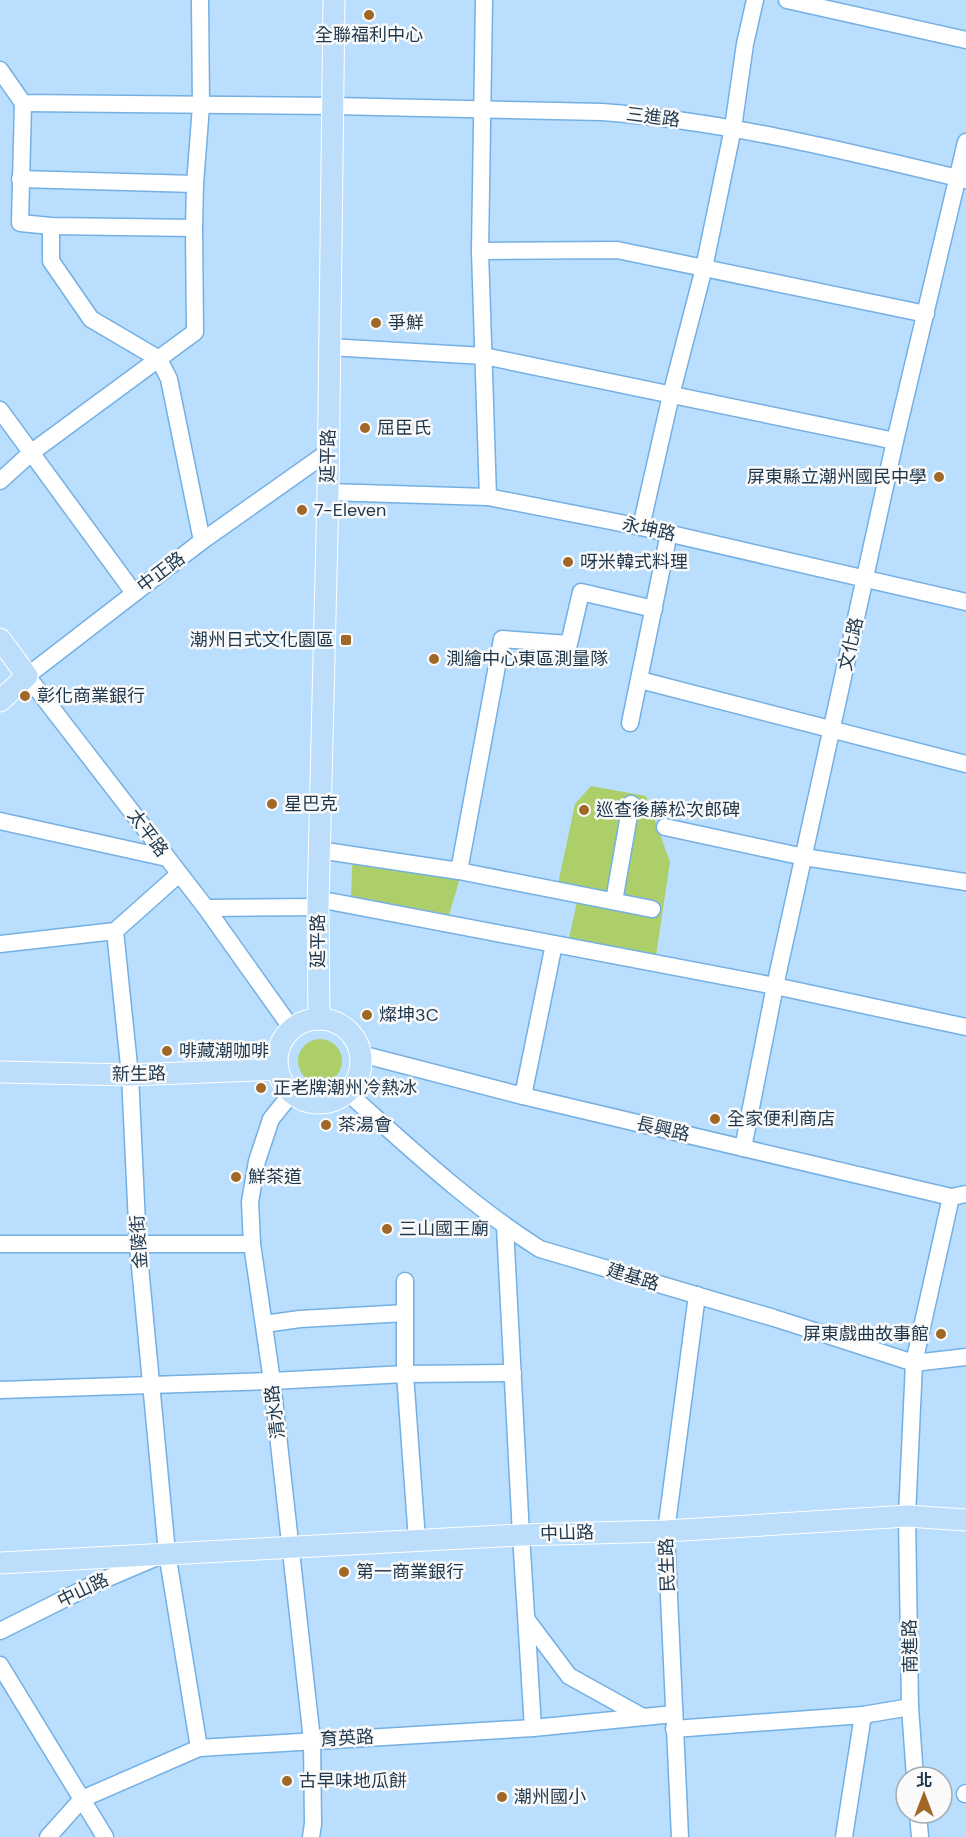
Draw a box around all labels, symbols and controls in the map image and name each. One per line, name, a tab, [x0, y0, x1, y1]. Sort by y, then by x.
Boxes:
marker: 全聯福利中心	[362, 8, 376, 22]
place label: 全聯福利中心	[315, 23, 423, 47]
street label: 三進路	[625, 102, 681, 132]
place label: 爭鮮	[388, 311, 424, 335]
marker: 爭鮮	[369, 316, 383, 330]
place label: 屈臣氏	[377, 416, 431, 440]
marker: 屈臣氏	[358, 421, 372, 435]
street label: 延平路	[316, 429, 340, 483]
place label: 屏東縣立潮州國民中學	[747, 465, 927, 489]
marker: 屏東縣立潮州國民中學	[932, 470, 946, 484]
place label: 7-Eleven	[314, 498, 386, 522]
marker: 7-Eleven	[295, 503, 309, 517]
street label: 永坤路	[620, 512, 678, 546]
street label: 中正路	[132, 546, 190, 598]
place label: 呀米韓式料理	[580, 550, 688, 574]
marker: 呀米韓式料理	[561, 555, 575, 569]
street label: 文化路	[833, 615, 869, 673]
place label: 潮州日式文化園區	[190, 628, 334, 652]
marker: 潮州日式文化園區	[339, 633, 353, 647]
place label: 測繪中心東區測量隊	[446, 647, 608, 671]
marker: 測繪中心東區測量隊	[427, 652, 441, 666]
place label: 彰化商業銀行	[37, 684, 145, 708]
marker: 彰化商業銀行	[18, 689, 32, 703]
place label: 星巴克	[284, 792, 338, 816]
marker: 星巴克	[265, 797, 279, 811]
place label: 巡查後藤松次郎碑	[596, 798, 740, 822]
marker: 巡查後藤松次郎碑	[577, 803, 591, 817]
street label: 太平路	[122, 804, 174, 862]
street label: 延平路	[306, 914, 330, 968]
place label: 燦坤3C	[379, 1003, 439, 1027]
marker: 燦坤3C	[360, 1008, 374, 1022]
place label: 啡藏潮咖啡	[179, 1039, 269, 1063]
marker: 啡藏潮咖啡	[160, 1044, 174, 1058]
street label: 新生路	[112, 1062, 166, 1086]
place label: 正老牌潮州冷熱冰	[273, 1076, 417, 1100]
marker: 正老牌潮州冷熱冰	[254, 1081, 268, 1095]
place label: 全家便利商店	[727, 1107, 835, 1131]
street label: 長興路	[634, 1111, 692, 1147]
marker: 全家便利商店	[708, 1112, 722, 1126]
place label: 茶湯會	[338, 1113, 392, 1137]
marker: 茶湯會	[319, 1118, 333, 1132]
place label: 鮮茶道	[248, 1165, 302, 1189]
marker: 鮮茶道	[229, 1170, 243, 1184]
street label: 金陵街	[125, 1214, 153, 1270]
place label: 三山國王廟	[399, 1217, 489, 1241]
marker: 三山國王廟	[380, 1222, 394, 1236]
street label: 建基路	[604, 1258, 662, 1296]
place label: 屏東戲曲故事館	[803, 1322, 929, 1346]
marker: 屏東戲曲故事館	[934, 1327, 948, 1341]
street label: 清水路	[260, 1384, 290, 1440]
street label: 中山路	[540, 1520, 594, 1546]
street label: 民生路	[654, 1538, 680, 1592]
place label: 第一商業銀行	[356, 1560, 464, 1584]
marker: 第一商業銀行	[337, 1565, 351, 1579]
street label: 中山路	[53, 1567, 113, 1613]
street label: 南進路	[898, 1619, 922, 1673]
street label: 育英路	[319, 1725, 375, 1751]
north arrow	[894, 1765, 954, 1825]
place label: 古早味地瓜餅	[299, 1769, 407, 1793]
text: 北	[916, 1770, 932, 1791]
marker: 古早味地瓜餅	[280, 1774, 294, 1788]
place label: 潮州國小	[514, 1785, 586, 1809]
marker: 潮州國小	[495, 1790, 509, 1804]

